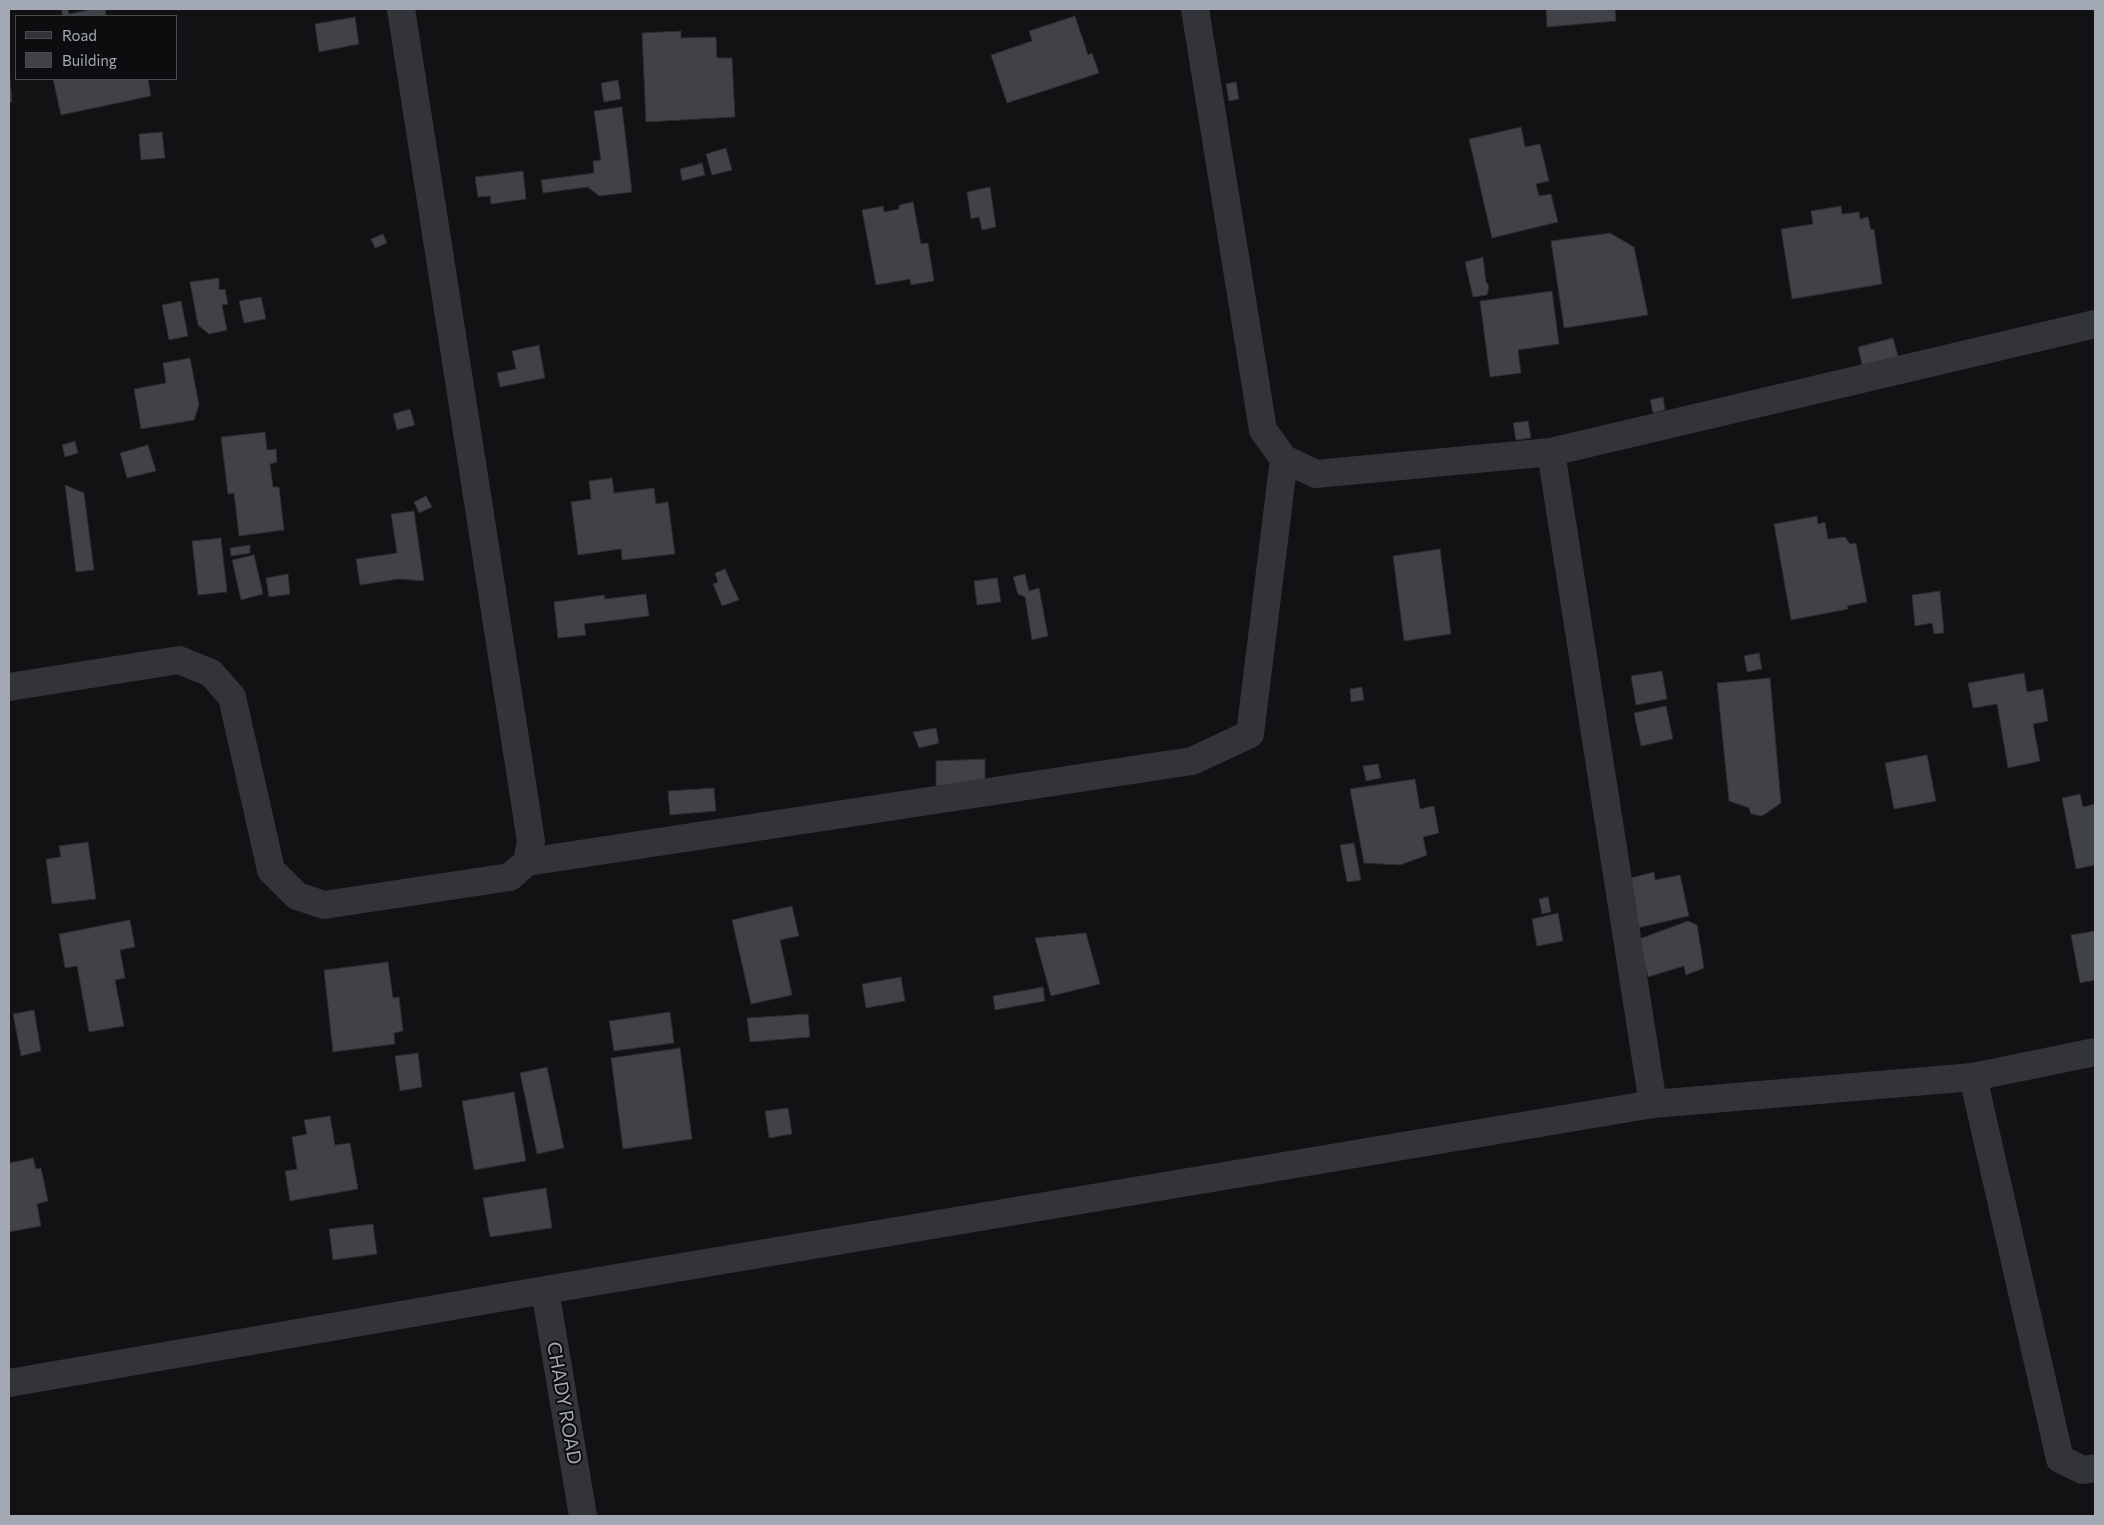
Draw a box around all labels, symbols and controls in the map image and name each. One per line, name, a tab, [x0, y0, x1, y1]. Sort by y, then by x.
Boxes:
legend	[15, 15, 178, 80]
text: Road	[62, 26, 97, 44]
text: Building	[62, 51, 117, 69]
street label: CHADY ROAD	[542, 1340, 586, 1466]

